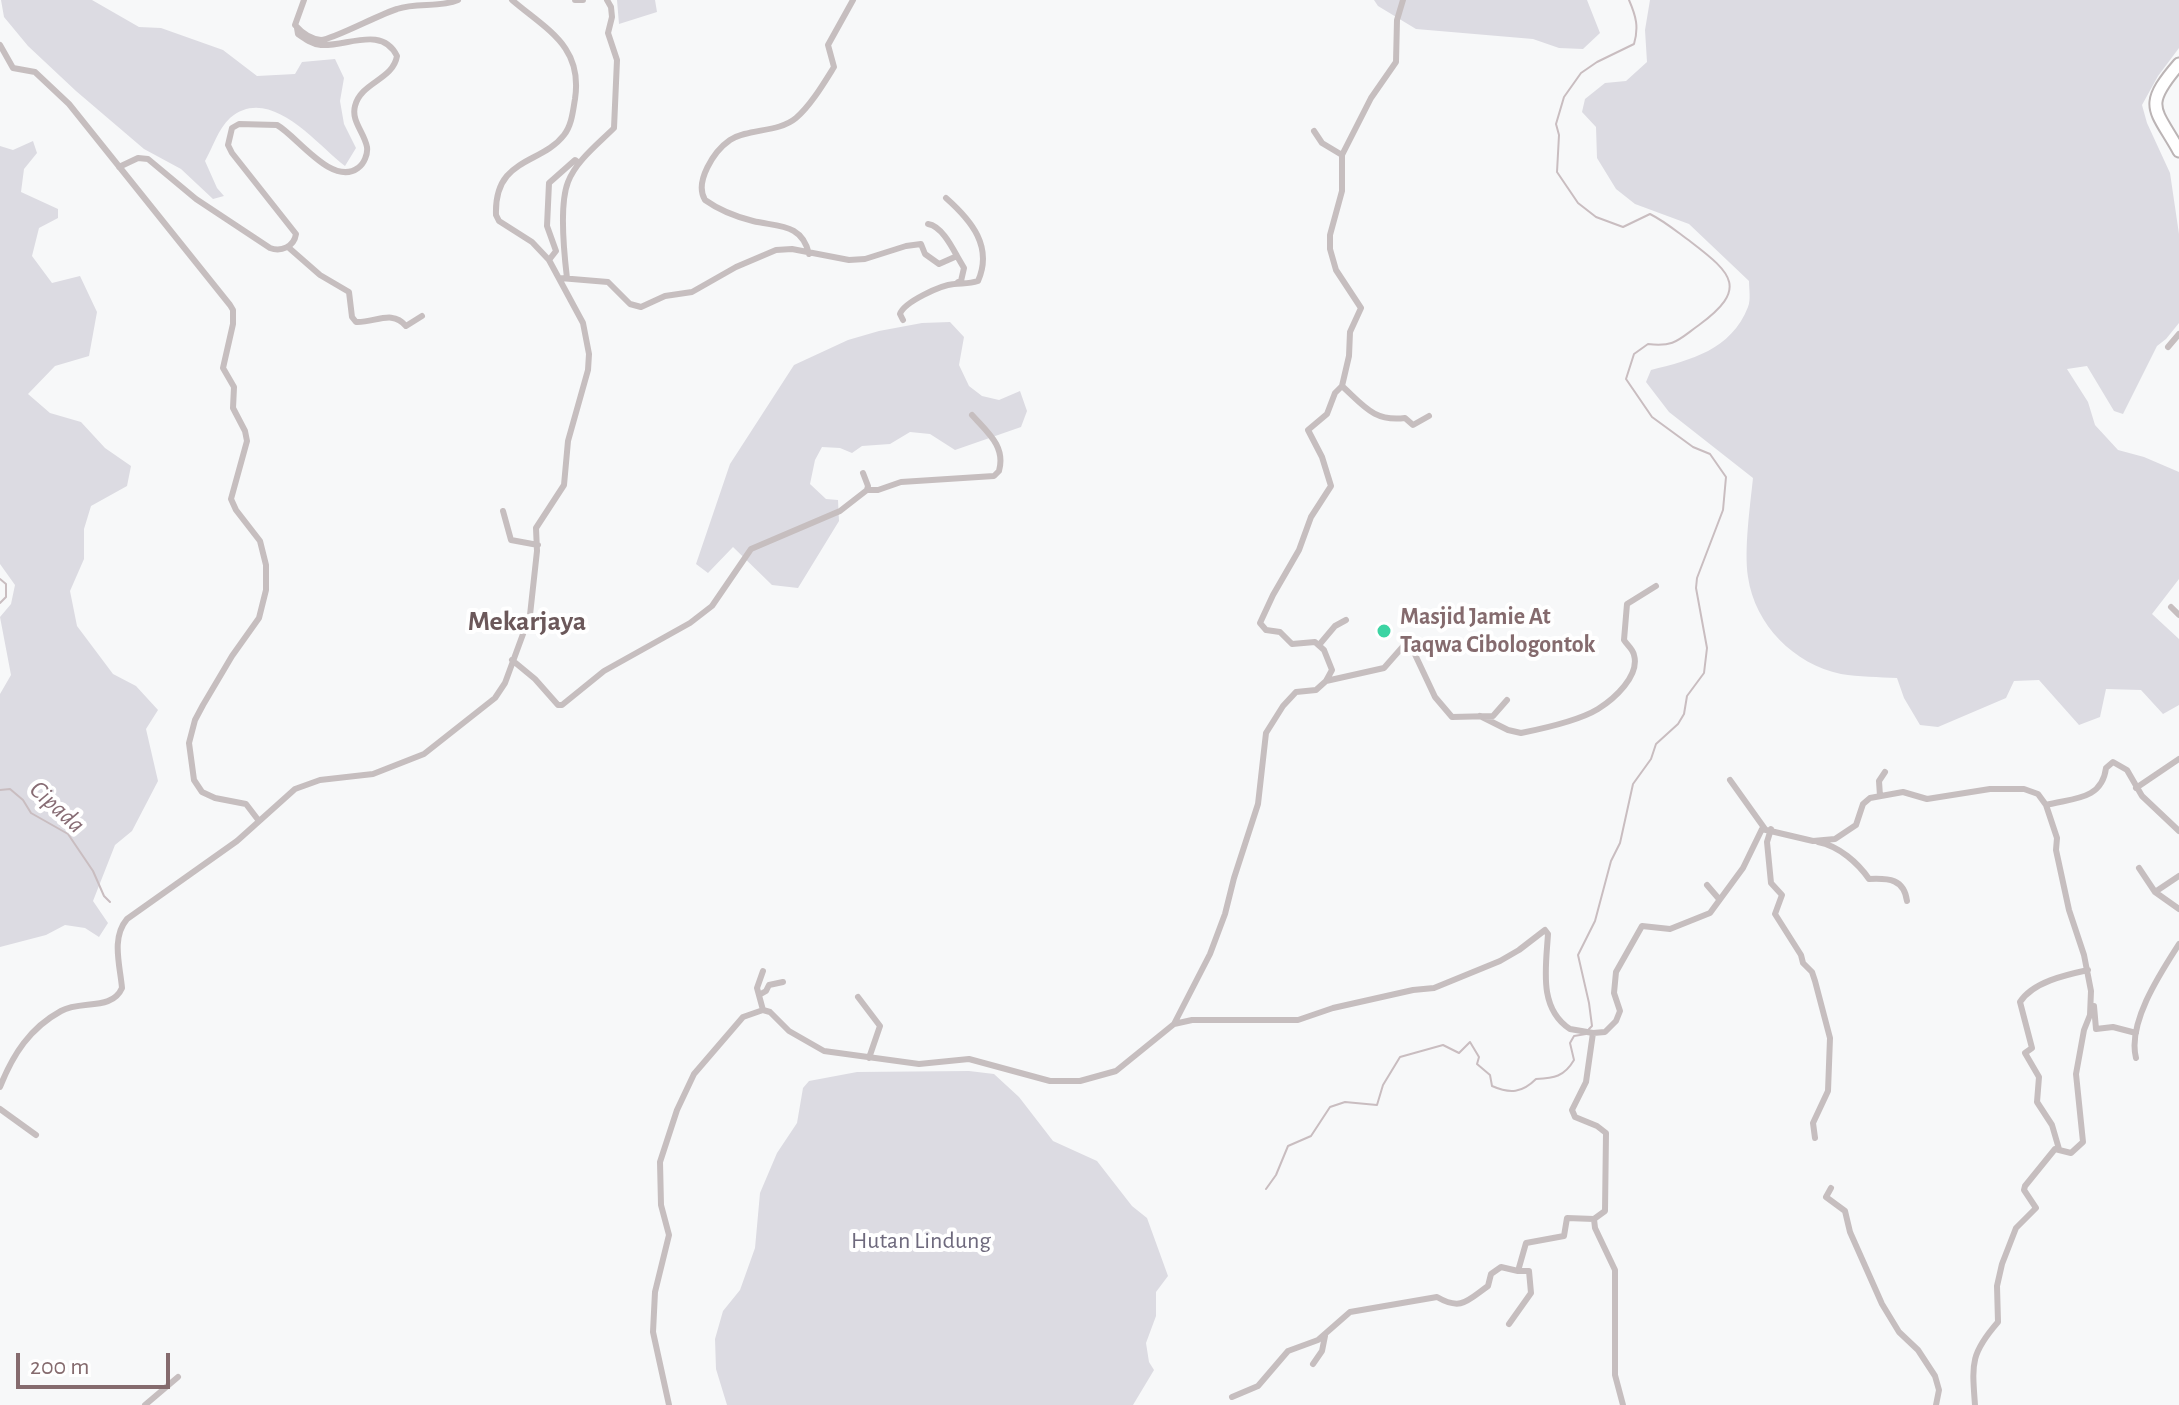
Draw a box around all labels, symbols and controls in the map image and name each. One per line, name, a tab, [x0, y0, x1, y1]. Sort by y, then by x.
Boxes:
place label: Masjid Jamie At Taqwa Cibologontok	[1400, 603, 1595, 659]
district label: Mekarjaya	[468, 605, 586, 639]
marker: Masjid Jamie At Taqwa Cibologontok	[1375, 622, 1393, 640]
water label: Cipada	[23, 774, 91, 840]
park label: Hutan Lindung	[851, 1227, 991, 1255]
scale bar	[20, 1337, 174, 1387]
text: 200 m	[30, 1355, 89, 1379]

